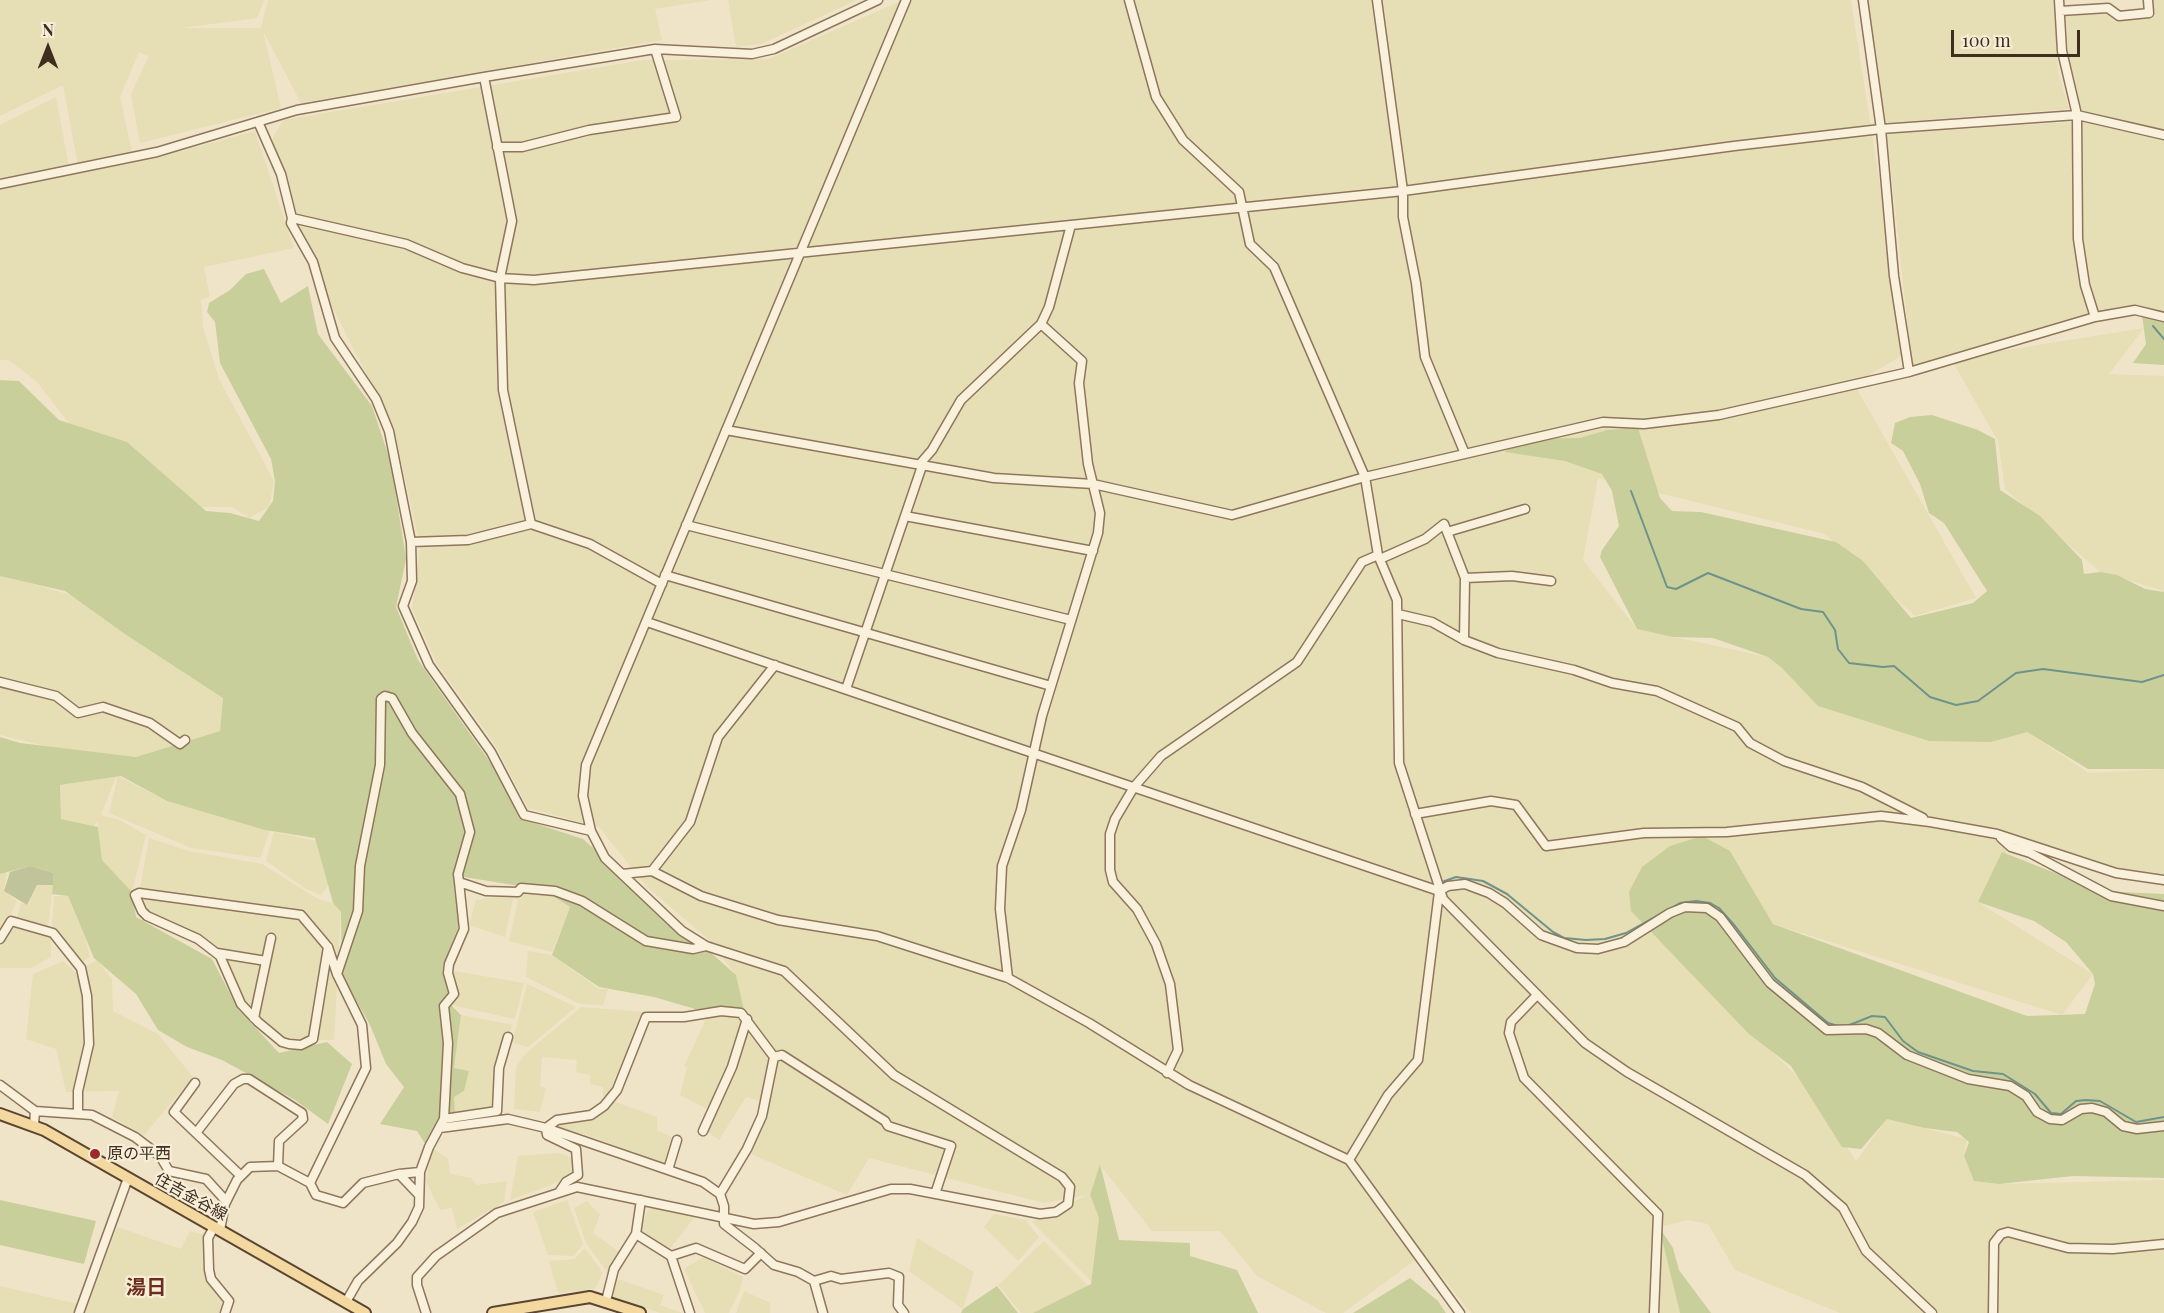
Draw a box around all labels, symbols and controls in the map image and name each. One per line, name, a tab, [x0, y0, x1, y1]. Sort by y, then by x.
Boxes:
north arrow	[18, 18, 78, 78]
scale bar	[1954, 18, 2083, 56]
text: N	[42, 19, 54, 40]
text: 100 m	[1962, 28, 2011, 52]
place label: 原の平西	[107, 1144, 171, 1164]
marker: 原の平西	[88, 1147, 102, 1161]
street label: 住吉金谷線	[151, 1169, 231, 1225]
district label: 湯日	[126, 1276, 166, 1300]

